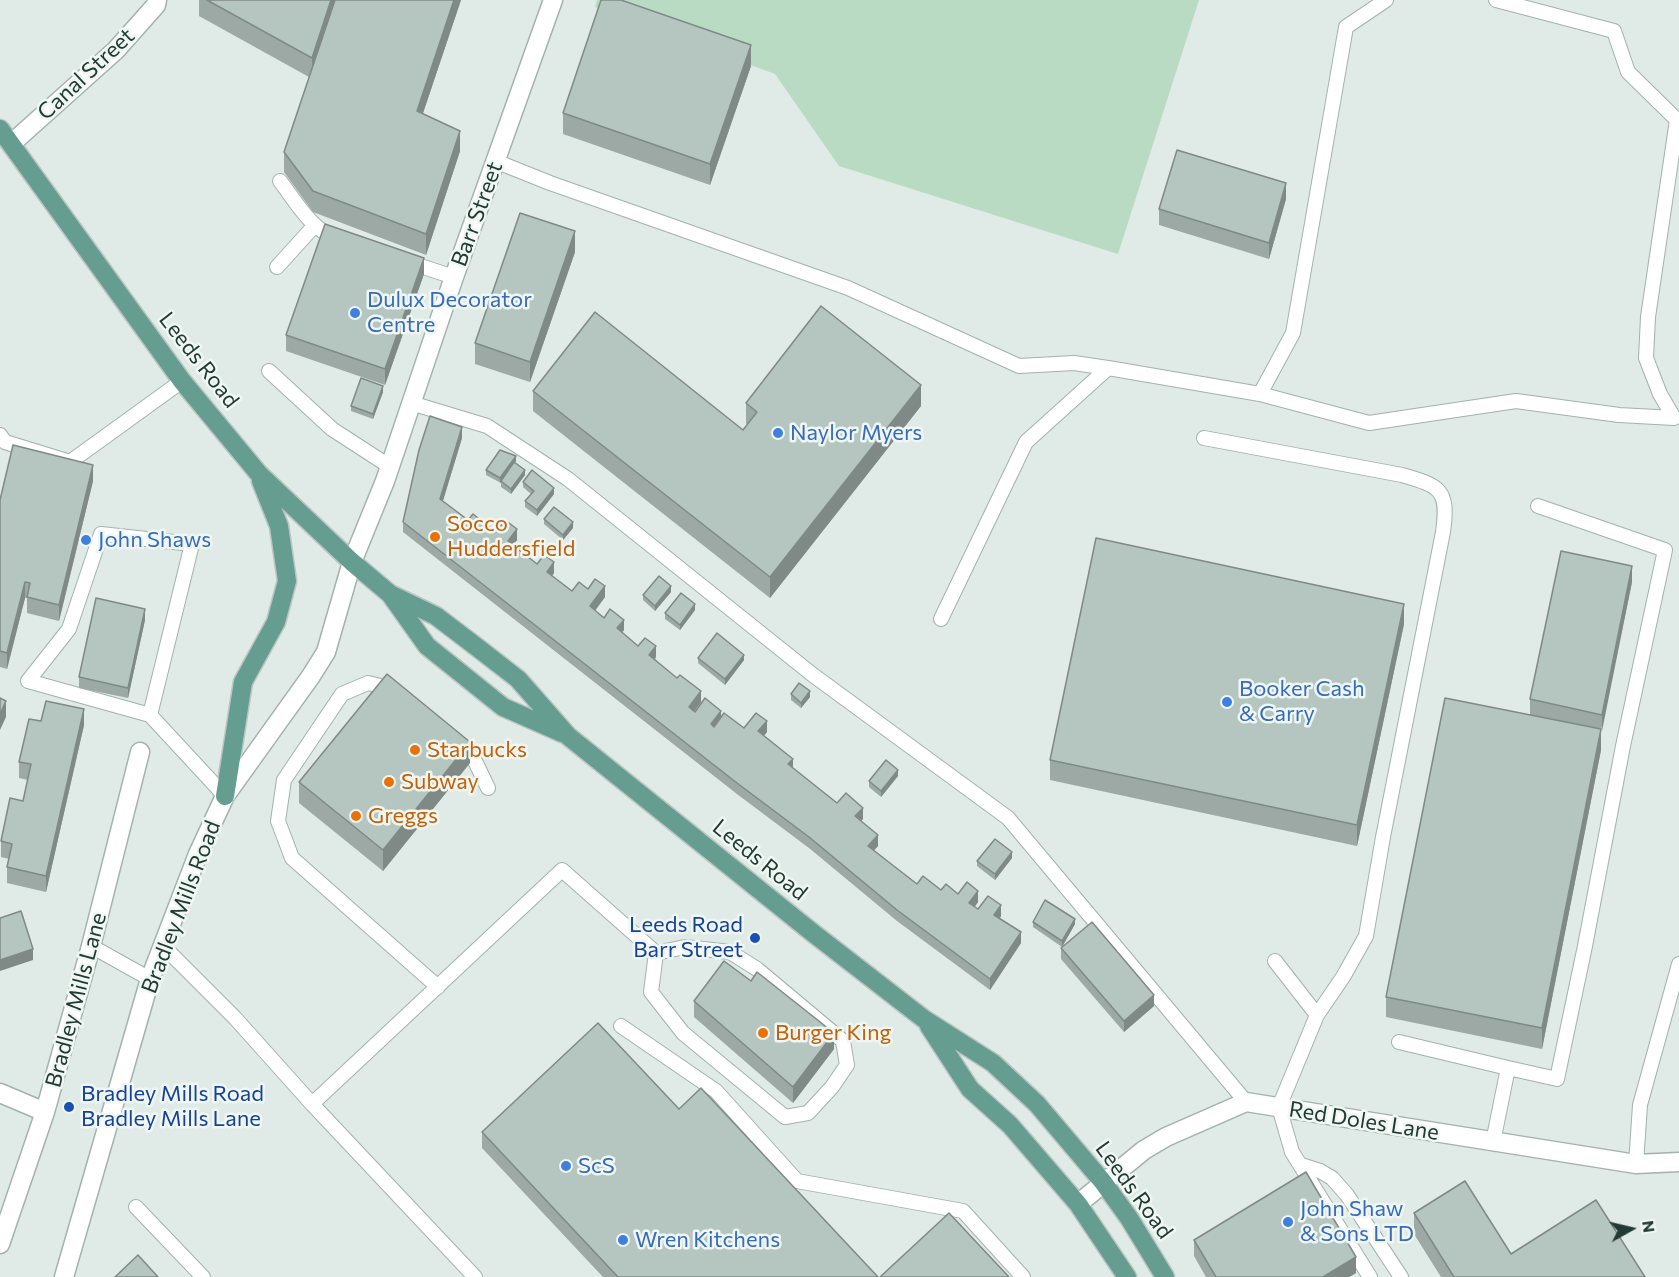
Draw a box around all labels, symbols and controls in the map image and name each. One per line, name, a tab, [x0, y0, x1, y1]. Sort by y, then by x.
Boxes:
street label: Canal Street	[32, 23, 140, 125]
street label: Barr Street	[446, 158, 508, 270]
place label: Dulux Decorator Centre	[367, 287, 532, 338]
marker: Dulux Decorator Centre	[348, 306, 362, 320]
street label: Leeds Road	[153, 307, 245, 413]
place label: Naylor Myers	[790, 420, 922, 446]
marker: Naylor Myers	[771, 426, 785, 440]
place label: Socco Huddersfield	[447, 511, 575, 562]
place label: John Shaws	[98, 527, 211, 553]
marker: Socco Huddersfield	[428, 530, 442, 544]
marker: John Shaws	[79, 533, 93, 547]
place label: Booker Cash & Carry	[1239, 676, 1365, 728]
marker: Booker Cash & Carry	[1220, 695, 1234, 709]
place label: Starbucks	[427, 737, 527, 763]
marker: Starbucks	[408, 743, 422, 757]
place label: Subway	[401, 769, 479, 795]
marker: Subway	[382, 775, 396, 789]
place label: Greggs	[368, 803, 438, 829]
marker: Greggs	[349, 809, 363, 823]
street label: Leeds Road	[707, 814, 813, 906]
street label: Bradley Mills Road	[136, 817, 226, 997]
street label: Bradley Mills Lane	[40, 910, 112, 1090]
place label: Leeds Road Barr Street	[629, 912, 743, 963]
marker: Leeds Road Barr Street	[748, 931, 762, 945]
place label: Burger King	[775, 1020, 892, 1046]
marker: Burger King	[756, 1026, 770, 1040]
place label: Bradley Mills Road Bradley Mills Lane	[81, 1081, 264, 1132]
street label: Red Doles Lane	[1287, 1096, 1441, 1146]
marker: Bradley Mills Road Bradley Mills Lane	[62, 1100, 76, 1114]
street label: Leeds Road	[1090, 1136, 1178, 1244]
place label: ScS	[578, 1153, 615, 1179]
marker: ScS	[559, 1159, 573, 1173]
place label: John Shaw & Sons LTD	[1300, 1196, 1414, 1248]
north arrow	[1601, 1199, 1661, 1259]
marker: John Shaw & Sons LTD	[1281, 1215, 1295, 1229]
text: N	[1639, 1219, 1660, 1234]
place label: Wren Kitchens	[635, 1227, 780, 1253]
marker: Wren Kitchens	[616, 1233, 630, 1247]

